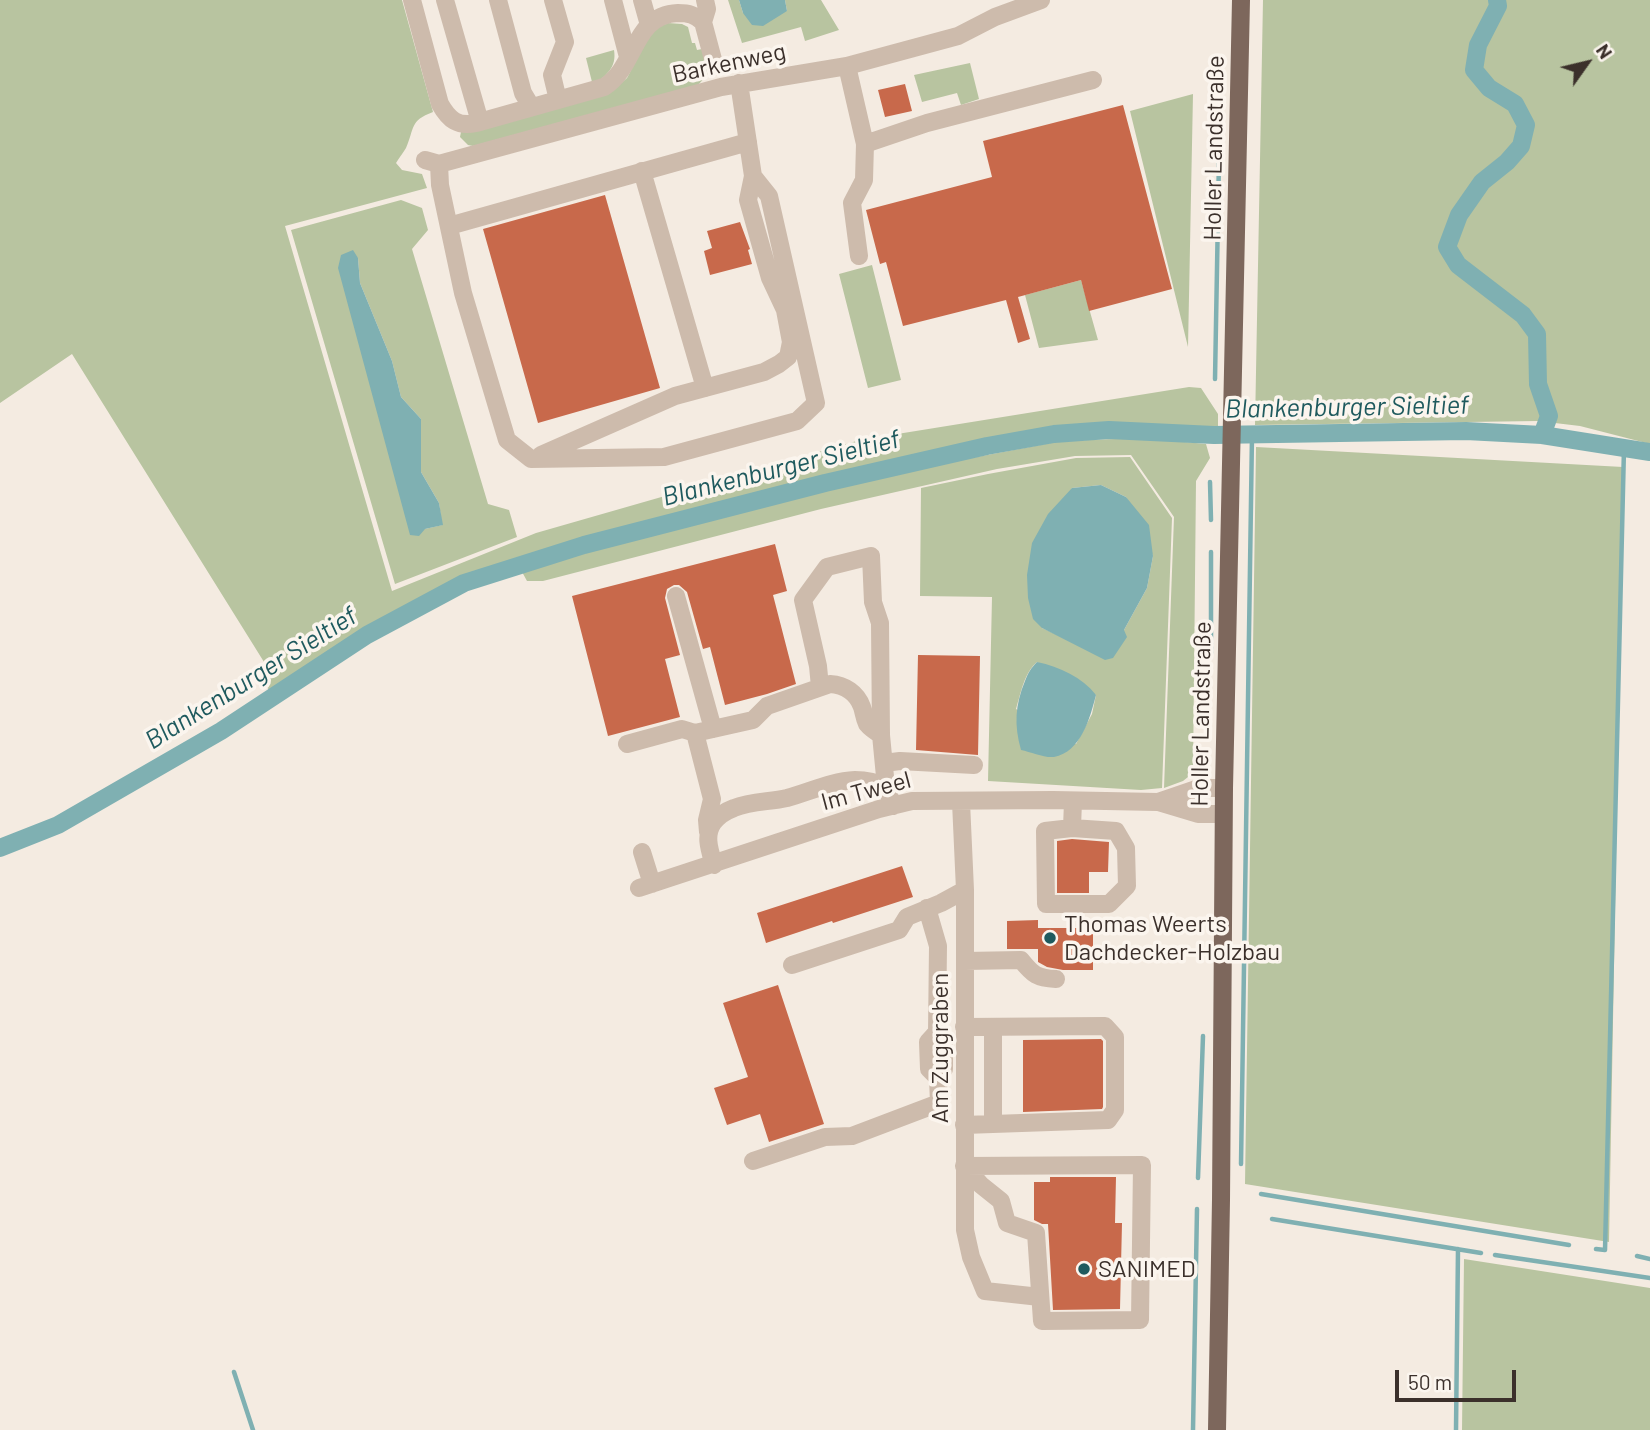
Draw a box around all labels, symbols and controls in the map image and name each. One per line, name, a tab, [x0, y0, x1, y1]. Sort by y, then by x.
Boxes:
north arrow	[1552, 28, 1622, 98]
street label: Barkenweg	[670, 37, 788, 89]
text: N	[1592, 39, 1618, 63]
street label: Holler Landstraße	[1198, 55, 1230, 241]
water label: Blankenburger Sieltief	[1225, 389, 1469, 425]
water label: Blankenburger Sieltief	[659, 423, 903, 513]
water label: Blankenburger Sieltief	[139, 600, 363, 756]
street label: Holler Landstraße	[1185, 621, 1217, 807]
street label: Im Tweel	[818, 765, 914, 817]
place label: Thomas Weerts Dachdecker-Holzbau	[1064, 910, 1280, 966]
marker: Thomas Weerts Dachdecker-Holzbau	[1042, 930, 1058, 946]
street label: Am Zuggraben	[926, 973, 954, 1123]
place label: SANIMED	[1098, 1255, 1196, 1283]
marker: SANIMED	[1076, 1261, 1092, 1277]
scale bar	[1398, 1356, 1519, 1400]
text: 50 m	[1408, 1369, 1452, 1394]

